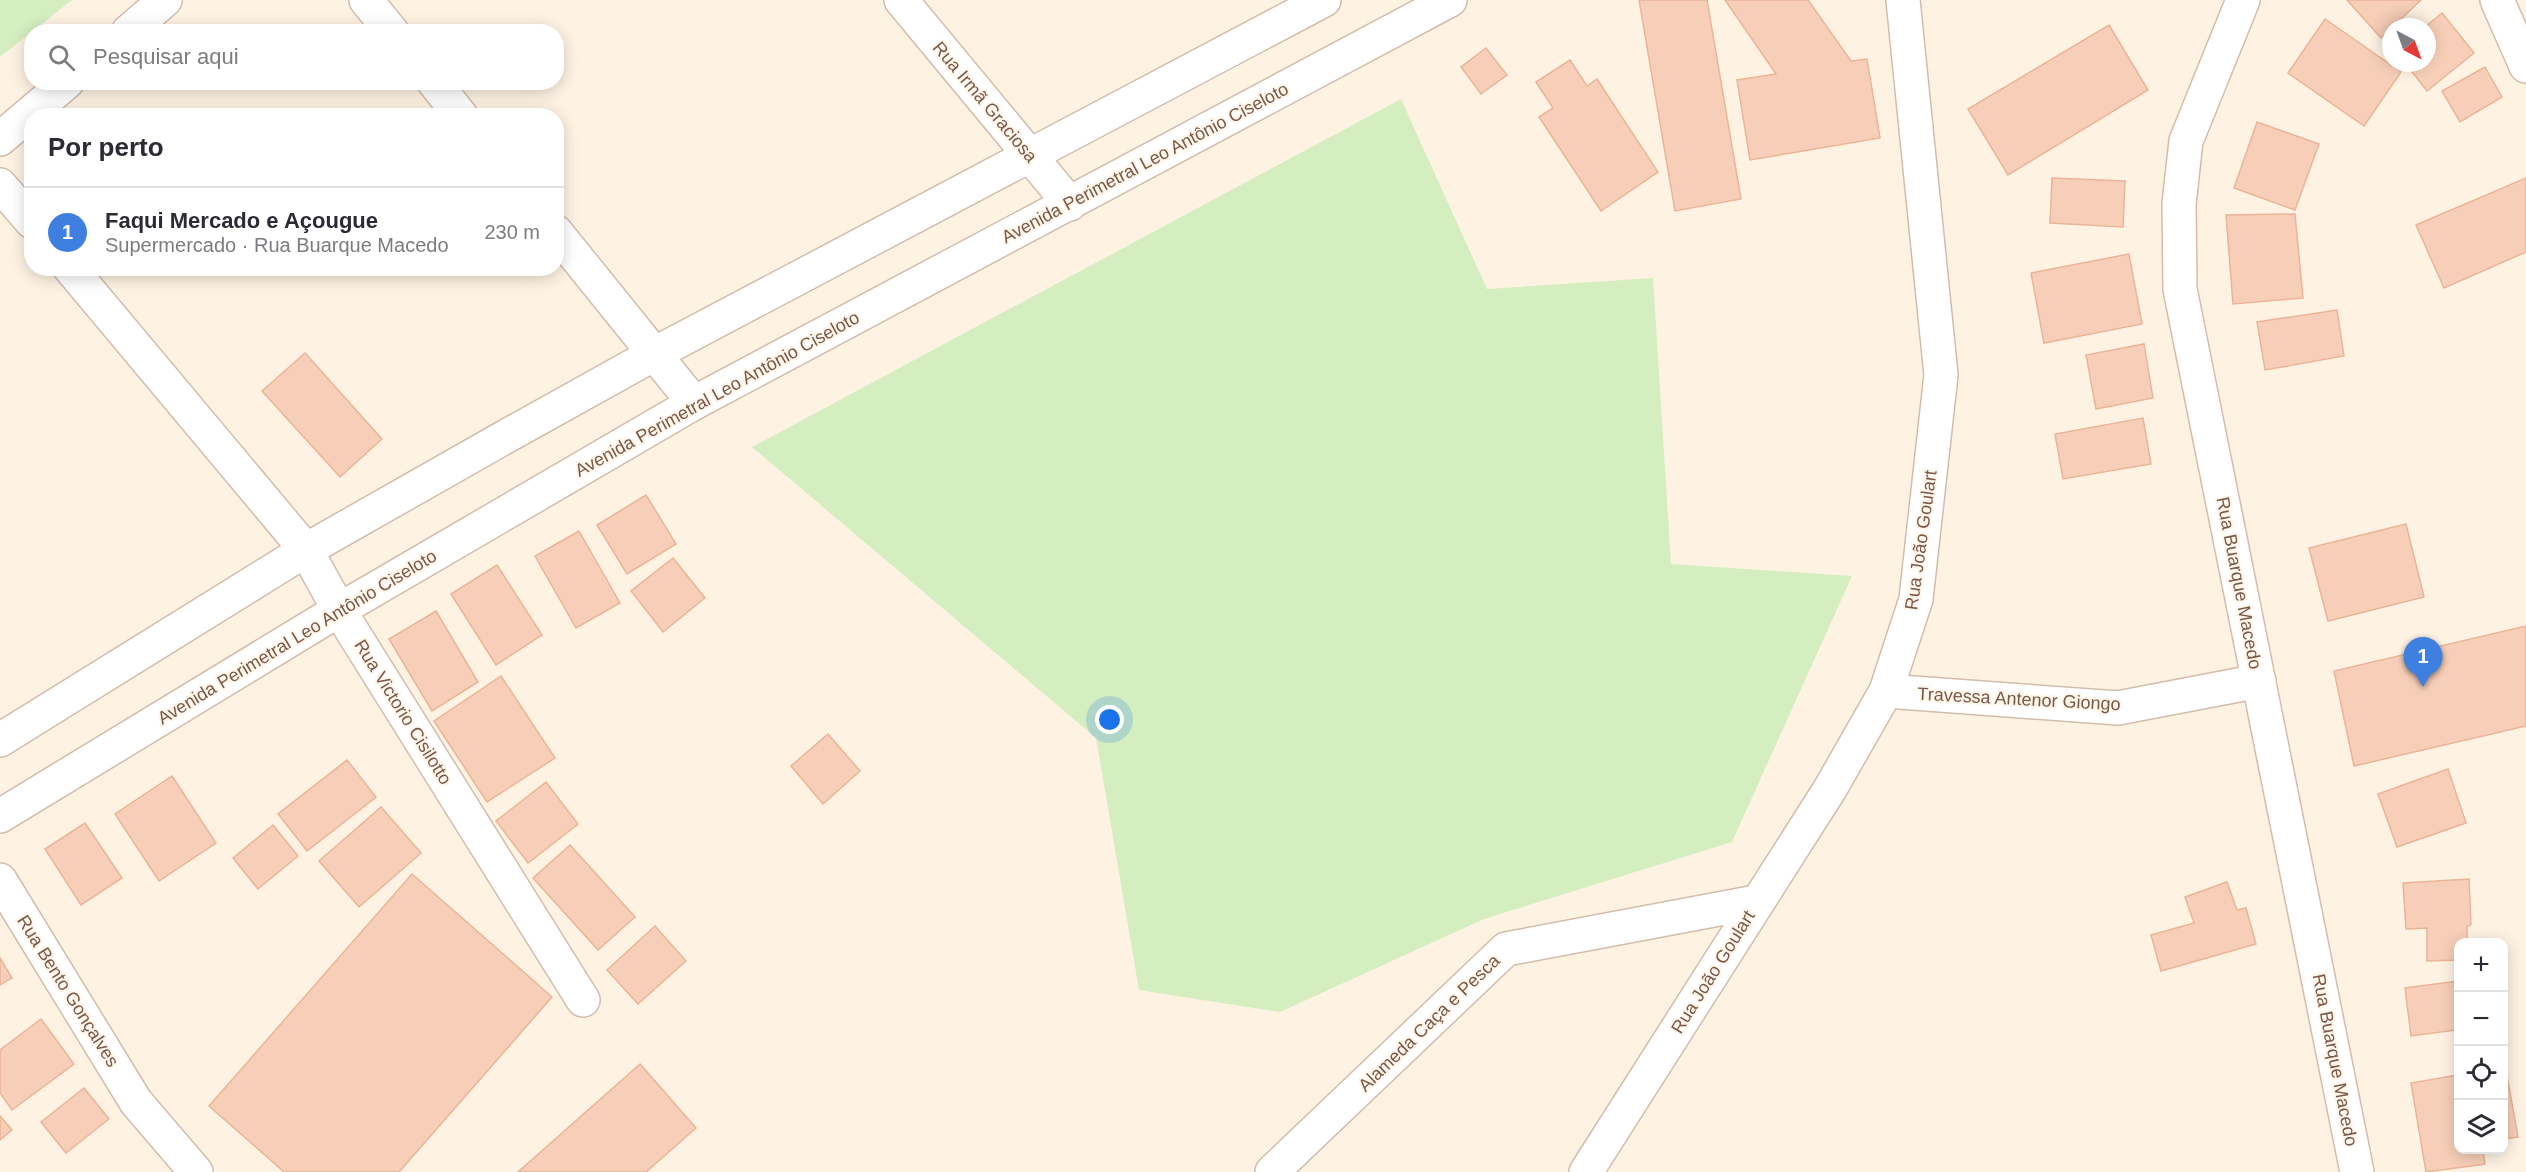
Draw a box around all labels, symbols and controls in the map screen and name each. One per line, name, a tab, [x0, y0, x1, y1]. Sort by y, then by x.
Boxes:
north arrow	[2382, 18, 2436, 72]
search box	[24, 24, 564, 90]
street label: Rua Irmã Graciosa	[929, 38, 1042, 167]
icon: search	[45, 41, 78, 74]
text: Pesquisar aqui	[93, 44, 239, 69]
street label: Avenida Perimetral Leo Antônio Ciseloto	[998, 79, 1292, 247]
text: Por perto	[48, 132, 164, 162]
text: Faqui Mercado e Açougue	[105, 208, 378, 233]
text: 1	[62, 221, 73, 243]
text: 230 m	[484, 221, 540, 243]
text: Supermercado · Rua Buarque Macedo	[105, 234, 449, 256]
street label: Avenida Perimetral Leo Antônio Ciseloto	[571, 307, 863, 481]
street label: Rua João Goulart	[1901, 469, 1941, 611]
street label: Rua Buarque Macedo	[2212, 495, 2266, 671]
street label: Avenida Perimetral Leo Antônio Ciseloto	[154, 546, 440, 728]
street label: Rua Victorio Cisilotto	[350, 636, 456, 788]
pin: 1	[2404, 638, 2442, 687]
street label: Travessa Antenor Giongo	[1917, 684, 2121, 714]
your location	[1095, 705, 1124, 734]
street label: Rua João Goulart	[1667, 907, 1759, 1037]
street label: Rua Bento Gonçalves	[13, 911, 123, 1071]
map controls	[2454, 938, 2508, 1154]
button: +	[2454, 938, 2508, 992]
street label: Alameda Caça e Pesca	[1354, 950, 1504, 1096]
street label: Rua Buarque Macedo	[2308, 972, 2362, 1148]
button: −	[2454, 992, 2508, 1046]
button: locate	[2454, 1046, 2508, 1100]
button: layers	[2454, 1100, 2508, 1154]

